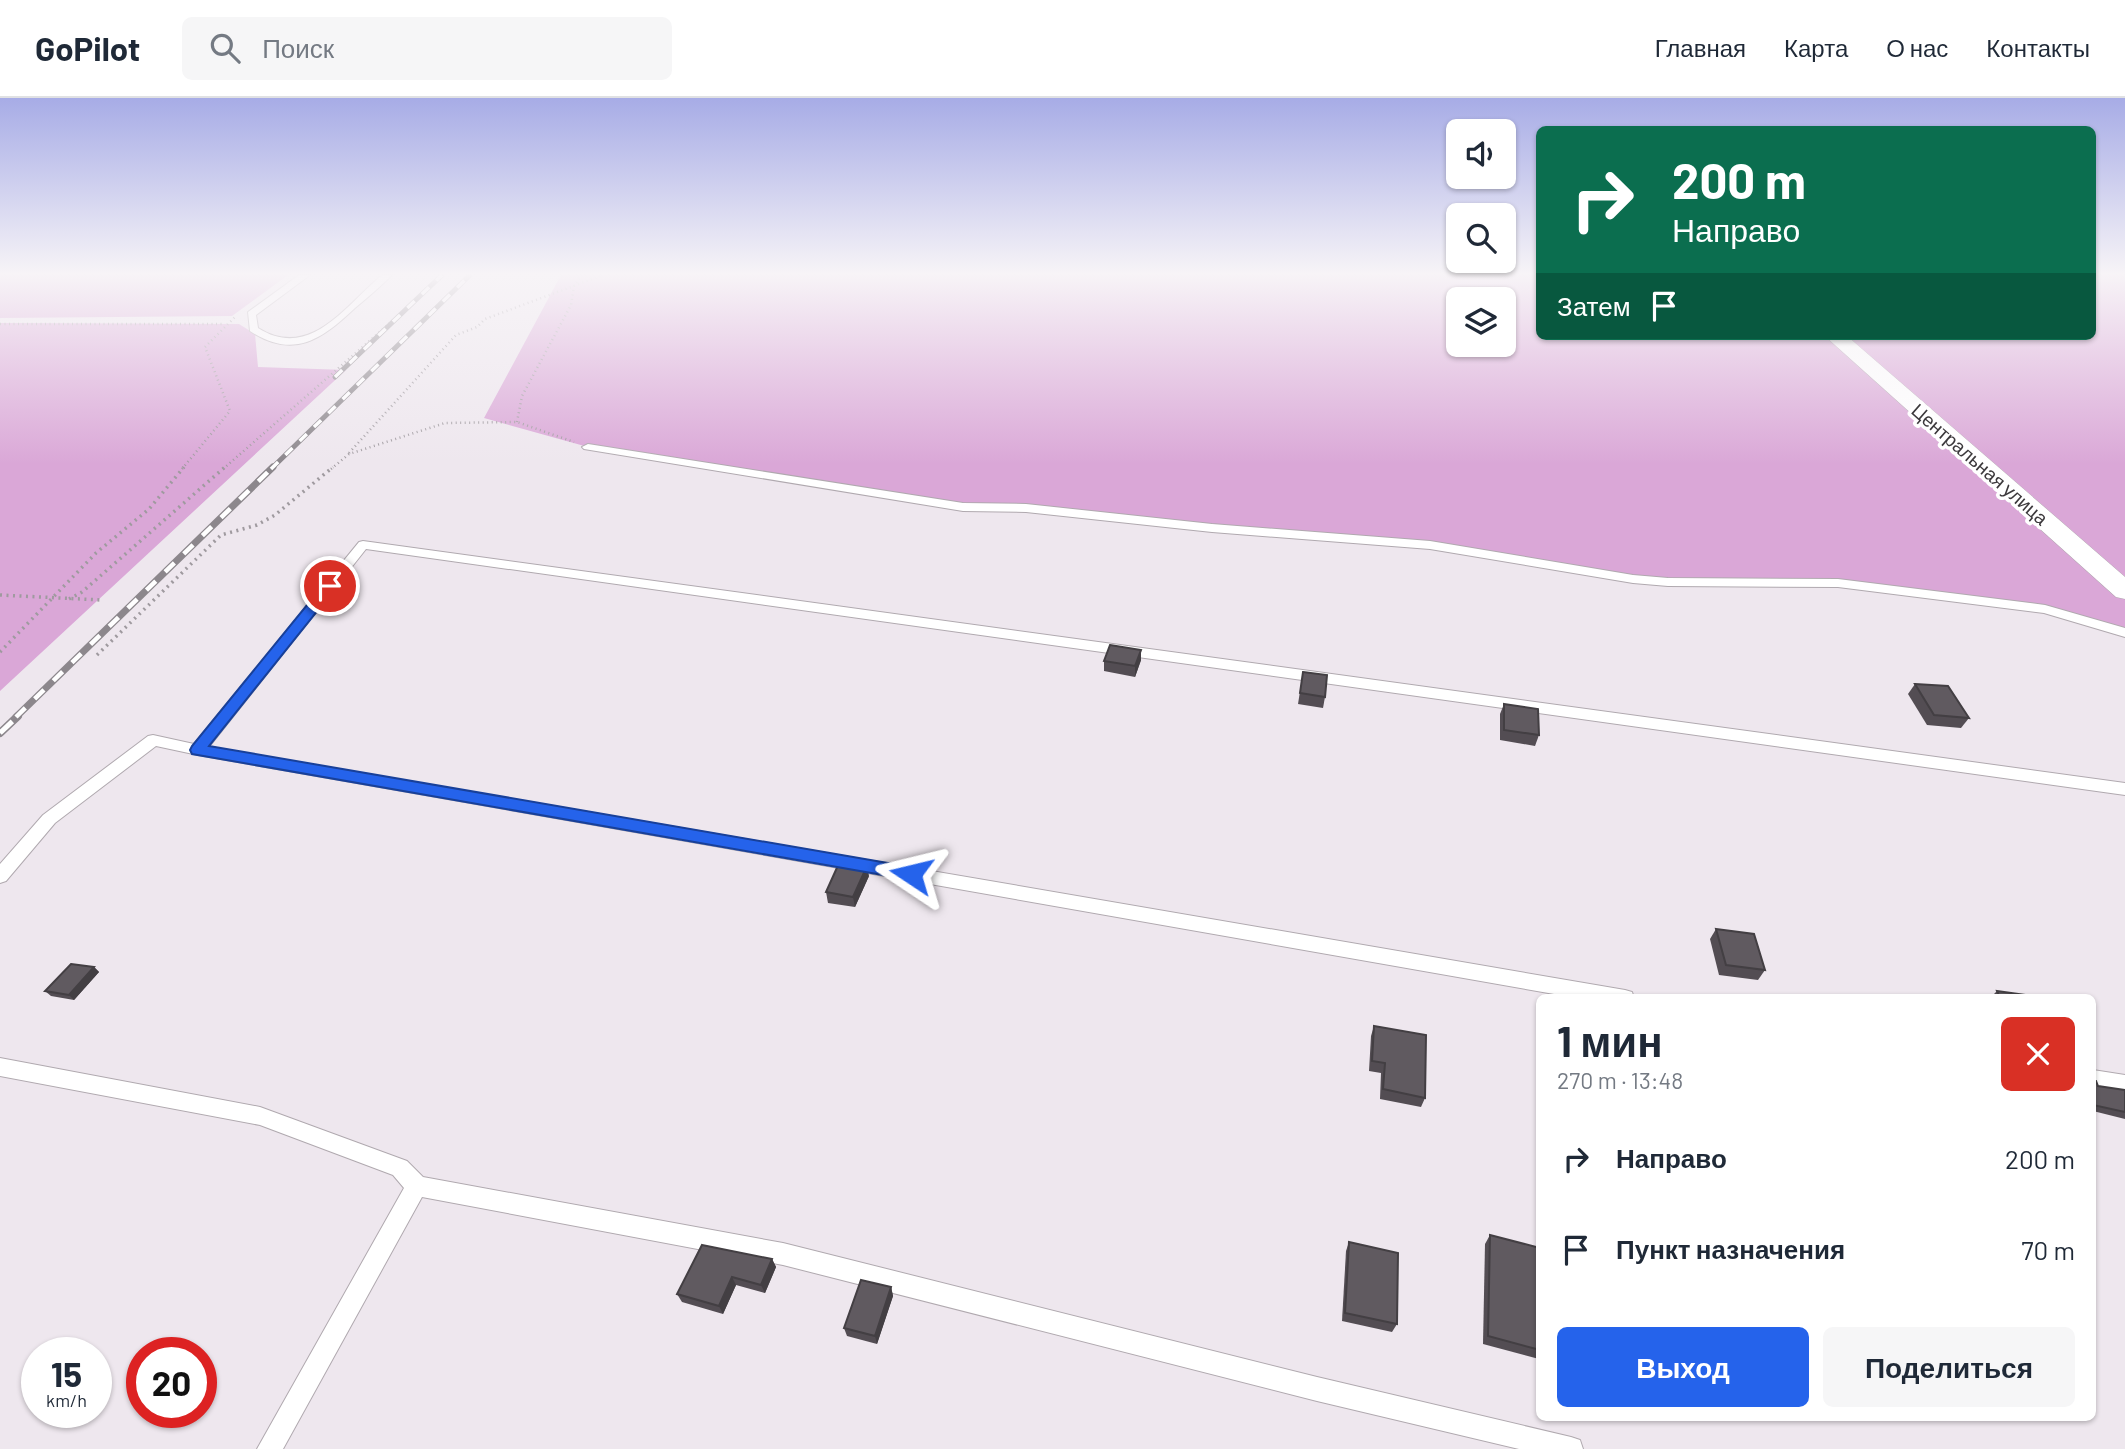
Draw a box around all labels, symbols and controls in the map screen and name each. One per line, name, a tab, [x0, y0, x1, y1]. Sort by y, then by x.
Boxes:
search box	[182, 17, 672, 80]
text: GoPilot	[35, 28, 140, 68]
icon: search	[206, 29, 244, 67]
text: Поиск	[262, 32, 334, 63]
text: Главная	[1655, 33, 1746, 62]
text: Карта	[1784, 33, 1848, 62]
text: О нас	[1886, 33, 1948, 62]
text: Контакты	[1986, 33, 2090, 62]
map controls	[1446, 119, 1516, 357]
button: sound	[1446, 119, 1516, 189]
text: 200 m	[1672, 150, 1806, 209]
icon: right	[1557, 154, 1648, 245]
button: search	[1446, 203, 1516, 273]
text: Направо	[1672, 210, 1800, 248]
button: layers	[1446, 287, 1516, 357]
icon: arrive	[1645, 287, 1683, 325]
text: Затем	[1557, 290, 1631, 321]
street label: Центральная улица	[1907, 398, 2054, 529]
pin	[300, 556, 360, 616]
icon: arrive	[311, 567, 349, 605]
position arrow	[874, 837, 948, 911]
text: 1 мин	[1557, 1015, 1663, 1065]
button: close	[2001, 1017, 2075, 1091]
text: 270 m · 13:48	[1557, 1066, 1683, 1094]
icon: right	[1557, 1140, 1595, 1178]
text: Направо	[1616, 1142, 1727, 1173]
text: 200 m	[2005, 1143, 2075, 1174]
icon: arrive	[1557, 1231, 1595, 1269]
text: Пункт назначения	[1616, 1233, 1845, 1264]
text: 70 m	[2021, 1234, 2075, 1265]
button: Выход	[1557, 1327, 1809, 1407]
button: Поделиться	[1823, 1327, 2075, 1407]
speed limit sign: 20	[126, 1337, 217, 1428]
text: 15	[51, 1352, 82, 1394]
text: km/h	[46, 1389, 87, 1411]

